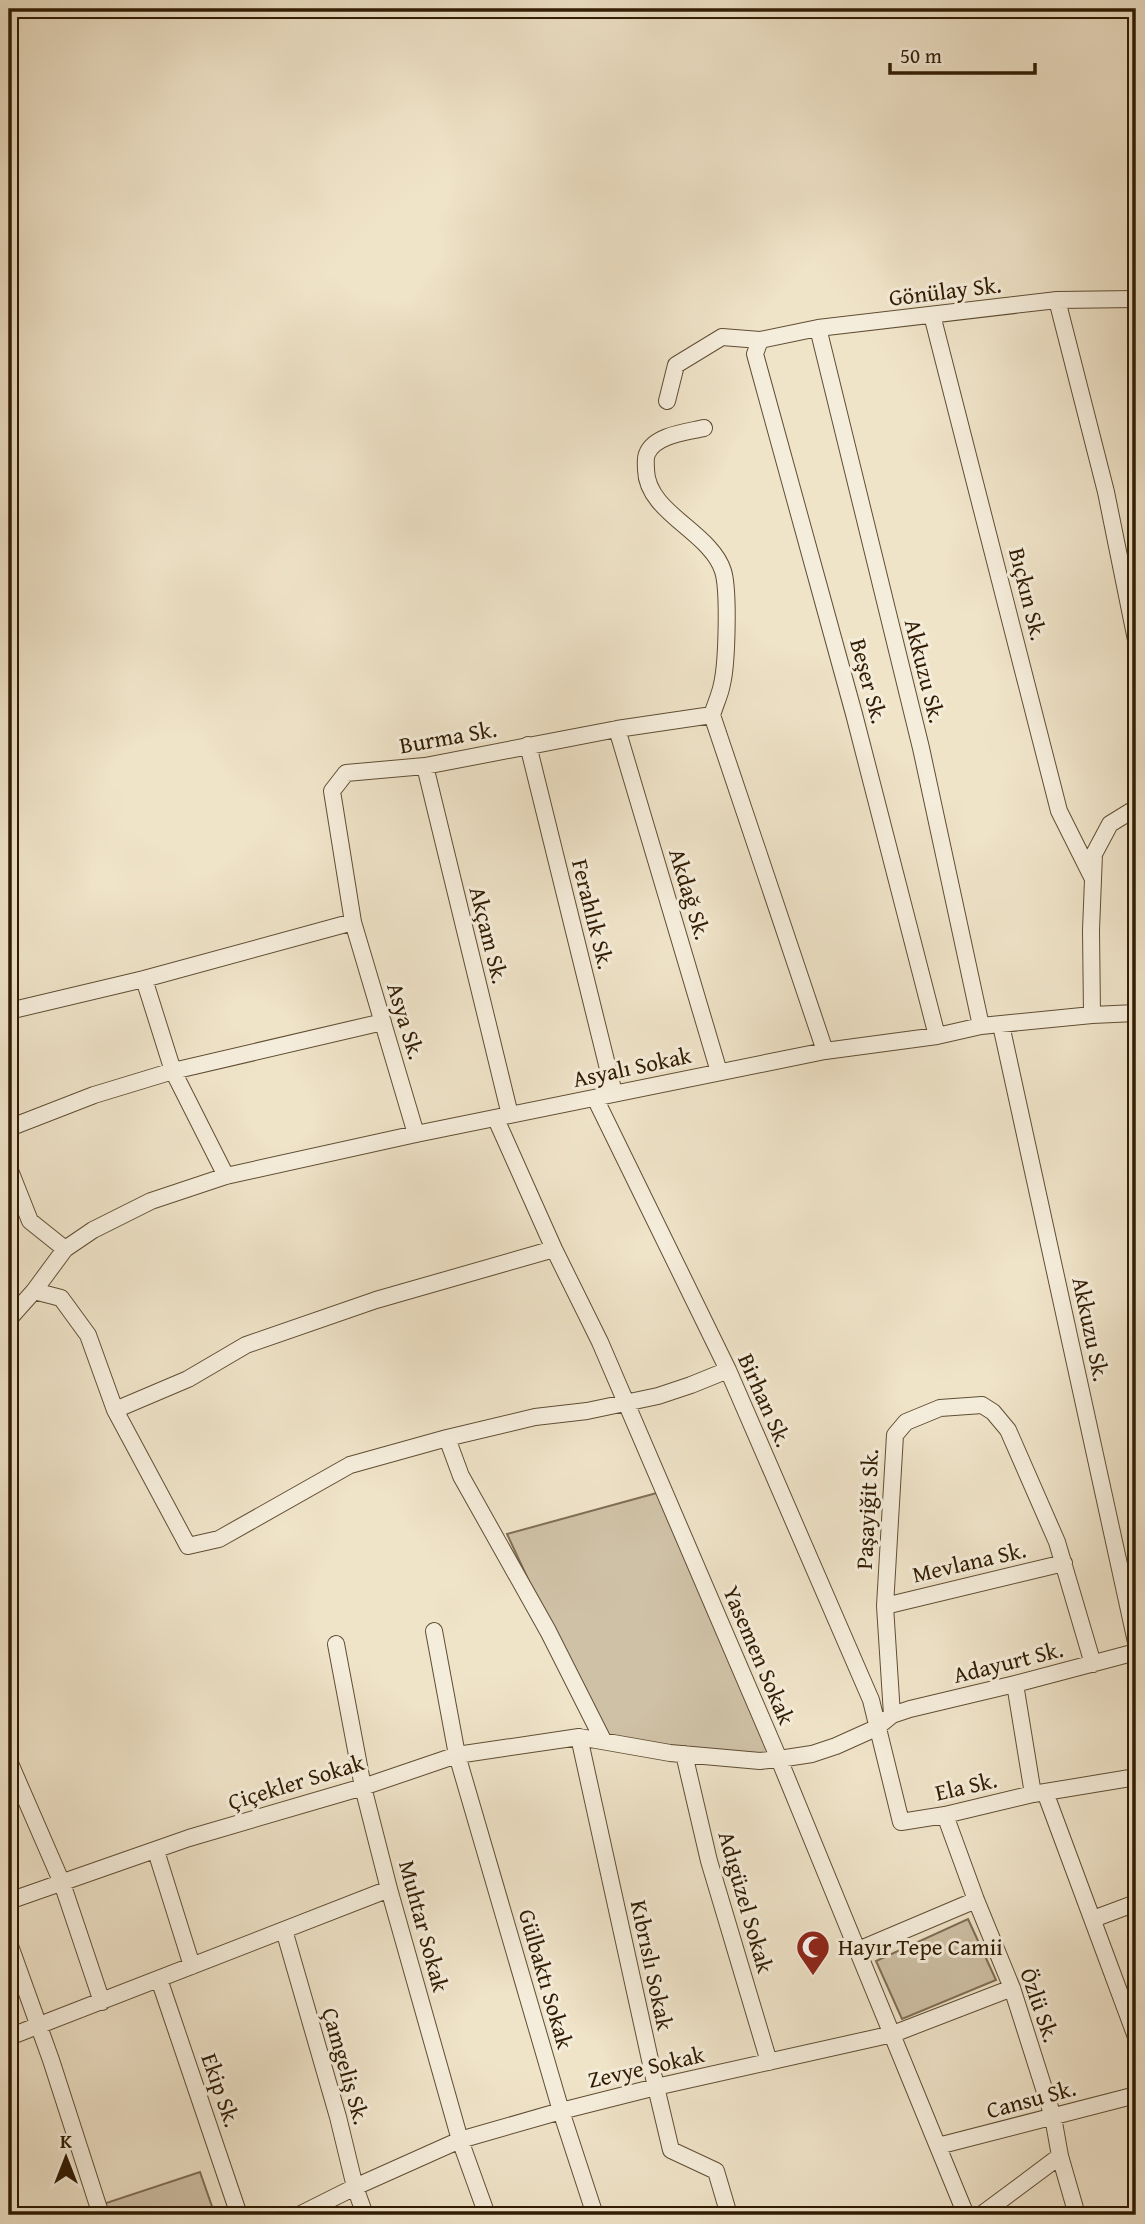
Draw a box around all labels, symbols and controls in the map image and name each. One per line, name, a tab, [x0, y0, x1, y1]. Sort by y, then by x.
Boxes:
scale bar	[890, 32, 1035, 76]
text: 50 m	[900, 40, 942, 71]
street label: Gönülay Sk.	[887, 267, 1003, 314]
street label: Bıçkın Sk.	[1001, 544, 1056, 644]
street label: Akkuzu Sk.	[897, 616, 954, 726]
street label: Beşer Sk.	[842, 635, 897, 727]
street label: Burma Sk.	[397, 712, 499, 761]
street label: Akdağ Sk.	[661, 844, 720, 944]
street label: Ferahlık Sk.	[564, 855, 623, 972]
street label: Akçam Sk.	[461, 883, 517, 987]
street label: Asya Sk.	[379, 978, 434, 1063]
street label: Asyalı Sokak	[570, 1038, 694, 1095]
street label: Akkuzu Sk.	[1064, 1274, 1119, 1384]
street label: Birhan Sk.	[730, 1348, 801, 1452]
street label: Paşayiğit Sk.	[847, 1448, 886, 1570]
street label: Mevlana Sk.	[909, 1532, 1029, 1591]
street label: Yasemen Sokak	[715, 1580, 804, 1730]
street label: Adayurt Sk.	[949, 1632, 1066, 1691]
street label: Çiçekler Sokak	[224, 1745, 368, 1818]
street label: Ela Sk.	[932, 1762, 1000, 1809]
street label: Adıgüzel Sokak	[710, 1827, 783, 1977]
street label: Muhtar Sokak	[391, 1856, 458, 1996]
street label: Kıbrıslı Sokak	[623, 1897, 682, 2033]
street label: Gülbaktı Sokak	[511, 1905, 582, 2053]
mosque icon: Hayır Tepe Camii	[794, 1928, 832, 1977]
place label: Hayır Tepe Camii	[838, 1930, 1003, 1963]
street label: Özlü Sk.	[1012, 1963, 1069, 2046]
street label: Çamgeliş Sk.	[314, 2004, 379, 2128]
street label: Zevye Sokak	[584, 2037, 708, 2096]
street label: Ekip Sk.	[194, 2049, 249, 2131]
street label: Cansu Sk.	[982, 2071, 1079, 2126]
north arrow	[32, 2122, 102, 2192]
text: K	[60, 2127, 72, 2155]

